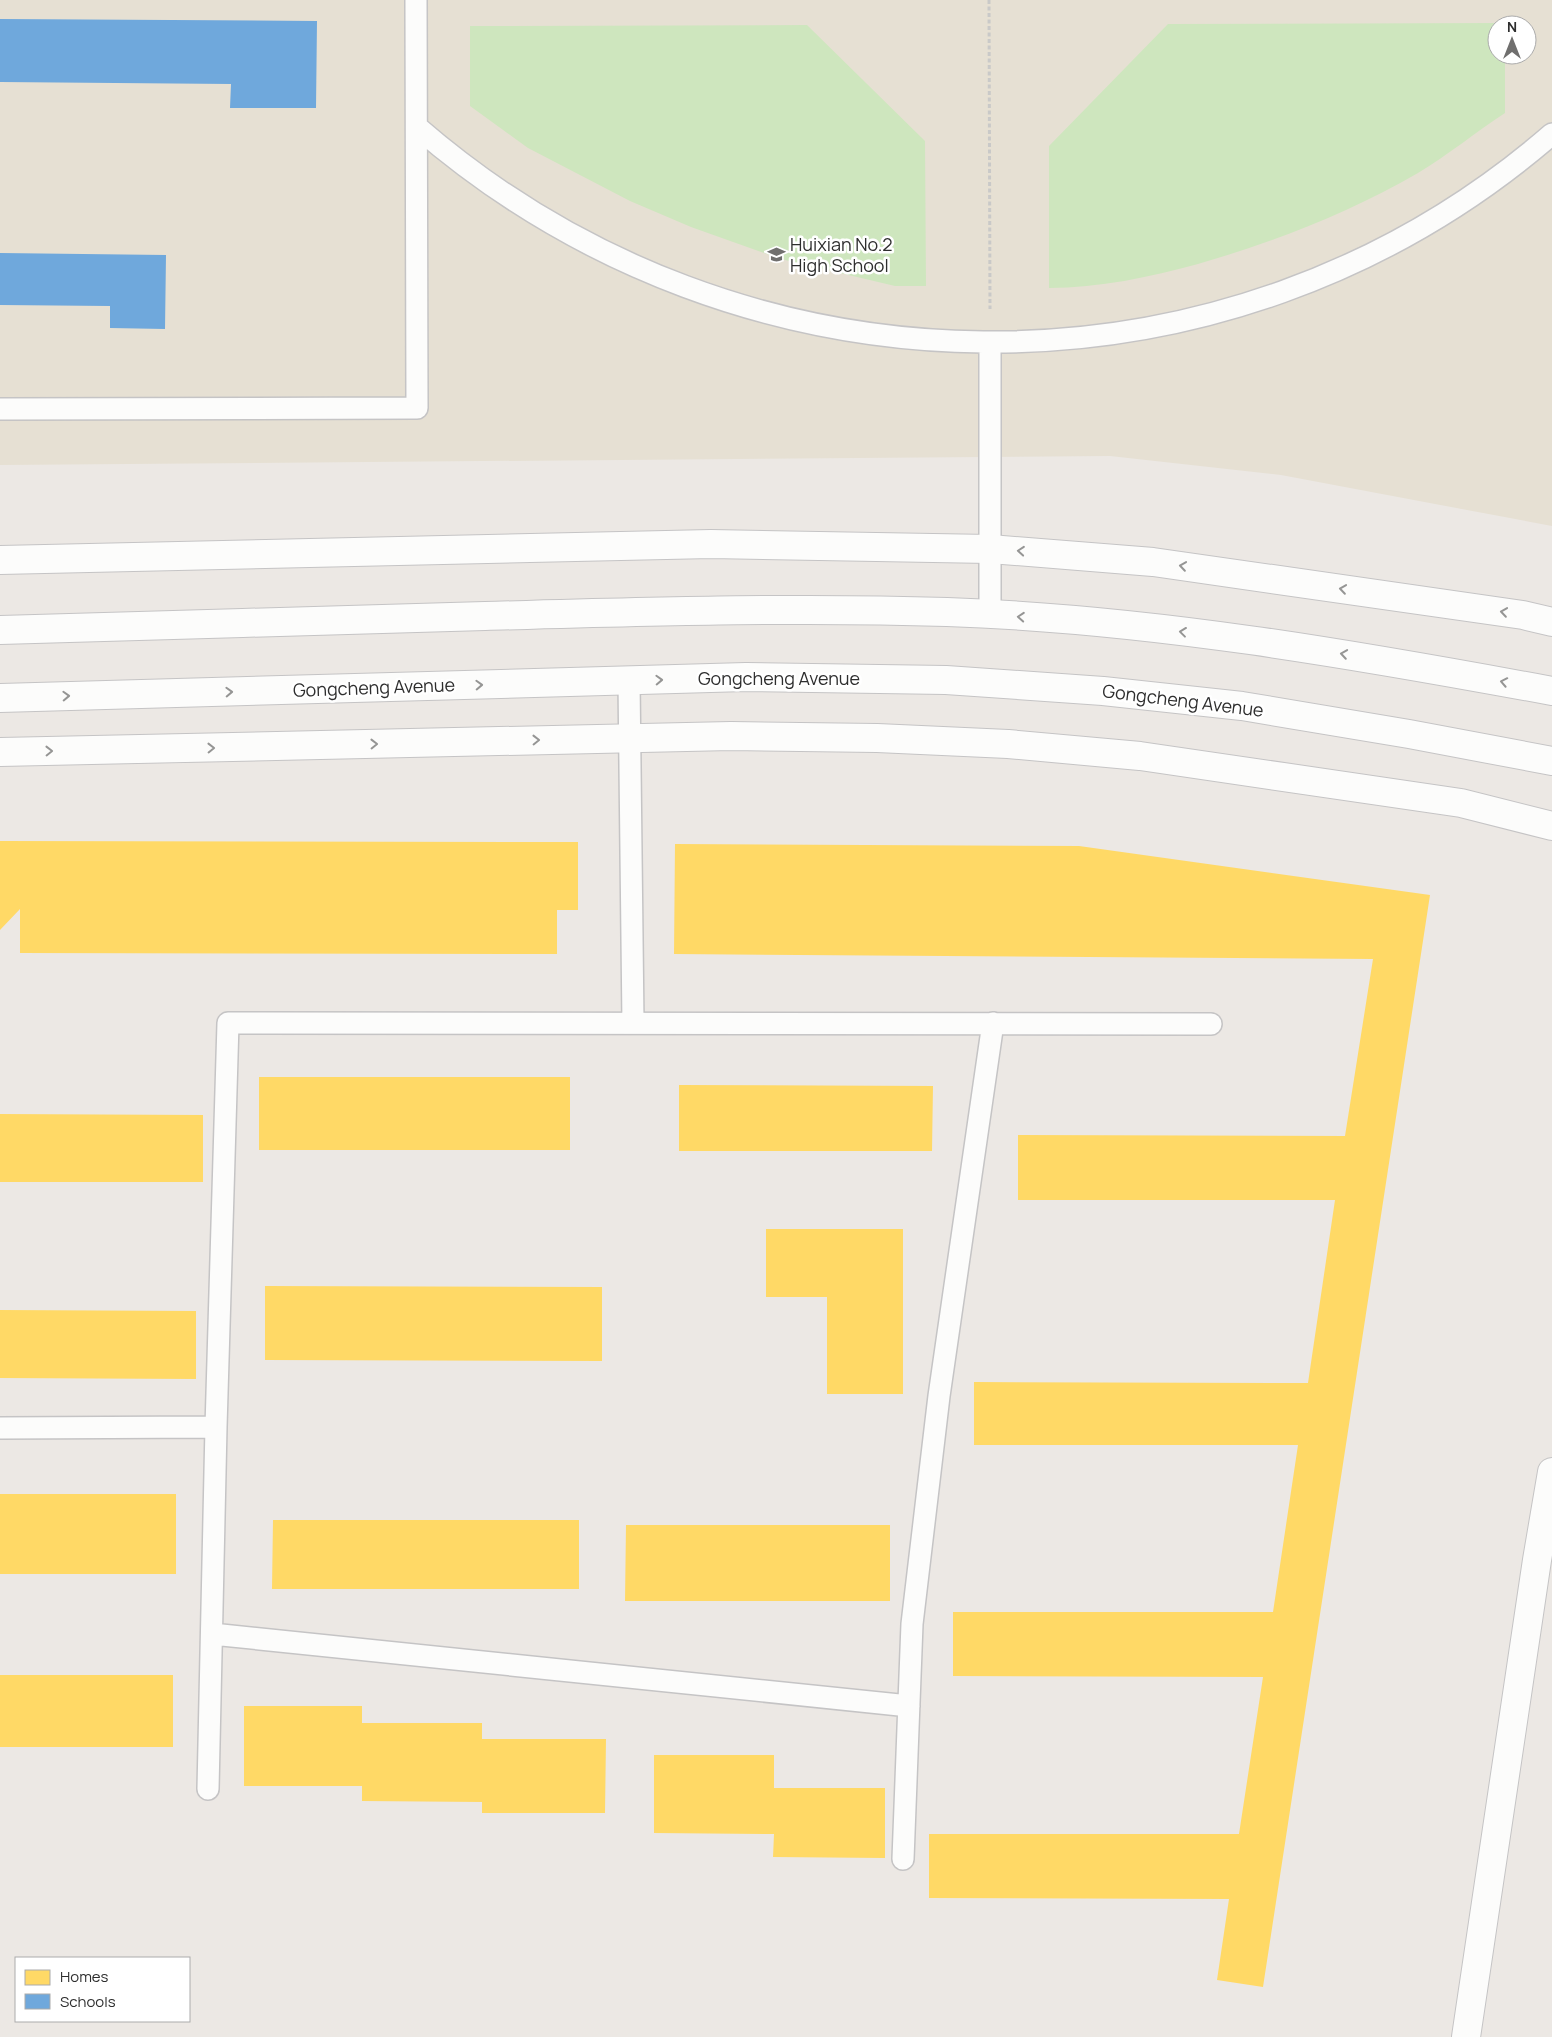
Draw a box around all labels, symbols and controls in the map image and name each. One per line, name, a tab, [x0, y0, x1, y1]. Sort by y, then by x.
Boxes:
north arrow	[1487, 15, 1537, 65]
text: N	[1507, 17, 1517, 36]
place label: Huixian No.2 High School	[790, 232, 893, 277]
school or university icon: Huixian No.2 High School	[766, 245, 786, 265]
one-way arrow	[1017, 546, 1025, 557]
one-way arrow	[1178, 562, 1187, 572]
one-way arrow	[1339, 585, 1348, 595]
one-way arrow	[1500, 607, 1508, 618]
one-way arrow	[1017, 612, 1025, 623]
one-way arrow	[1179, 626, 1187, 637]
one-way arrow	[1340, 650, 1348, 660]
street label: Gongcheng Avenue	[698, 666, 860, 690]
street label: Gongcheng Avenue	[293, 672, 455, 702]
one-way arrow	[655, 675, 663, 685]
one-way arrow	[1500, 677, 1508, 687]
street label: Gongcheng Avenue	[1101, 678, 1265, 722]
one-way arrow	[475, 679, 483, 690]
one-way arrow	[225, 686, 233, 697]
one-way arrow	[62, 691, 70, 701]
one-way arrow	[532, 735, 540, 745]
one-way arrow	[370, 739, 378, 749]
one-way arrow	[207, 742, 215, 753]
one-way arrow	[45, 746, 53, 756]
legend	[15, 1957, 190, 2022]
text: Homes	[60, 1966, 109, 1987]
text: Schools	[60, 1991, 116, 2012]

